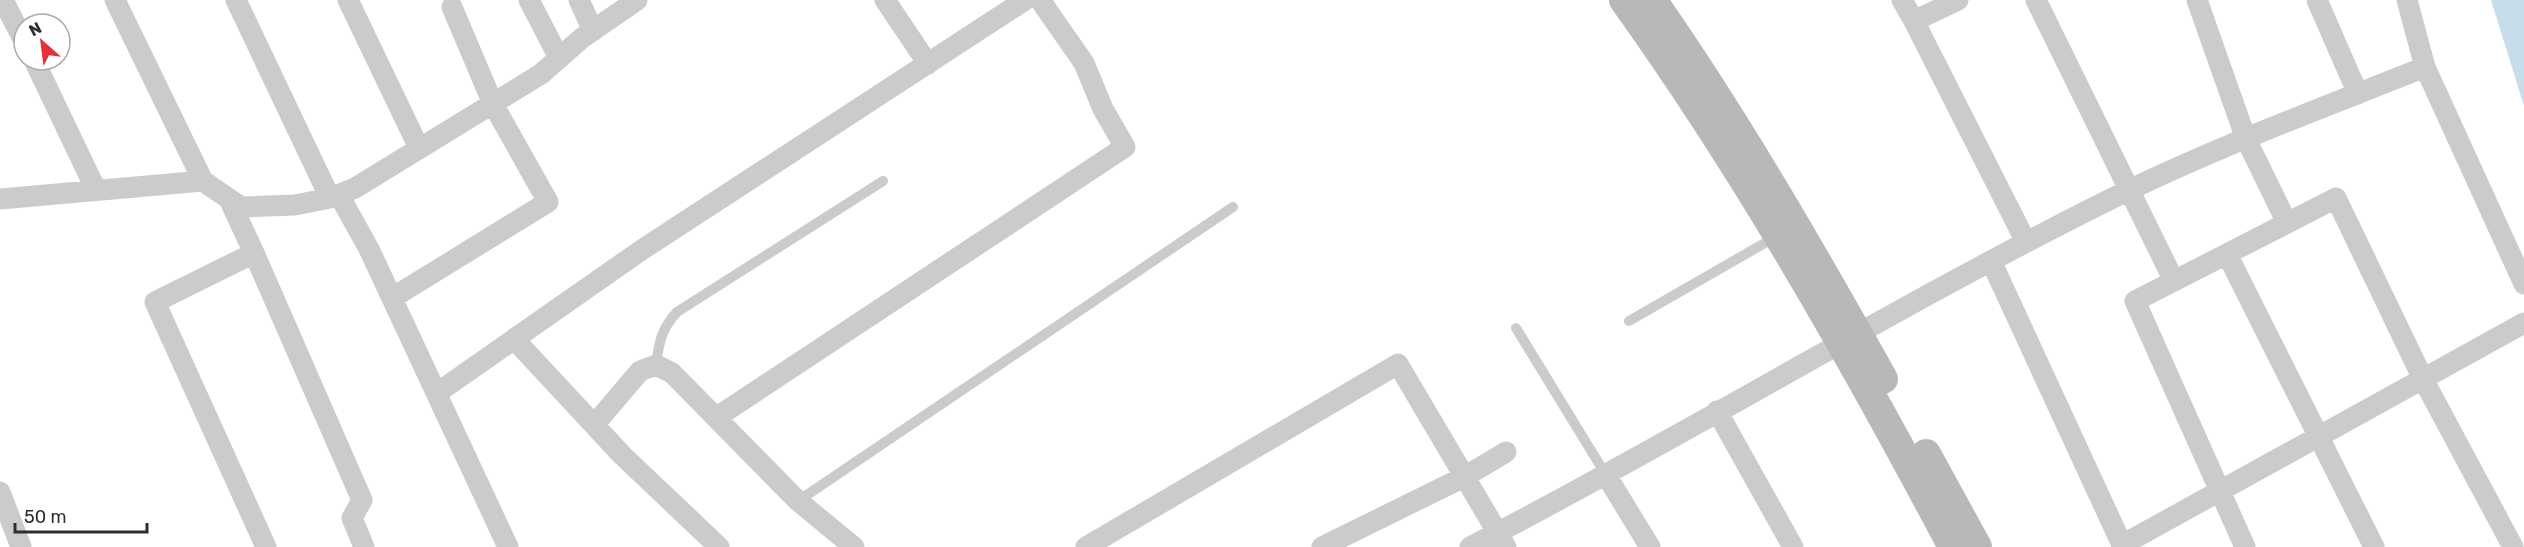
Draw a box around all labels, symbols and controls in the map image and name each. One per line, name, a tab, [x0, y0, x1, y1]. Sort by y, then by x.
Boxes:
north arrow	[12, 12, 72, 72]
text: N	[26, 18, 45, 40]
scale bar	[15, 496, 147, 534]
text: 50 m	[24, 506, 67, 528]

